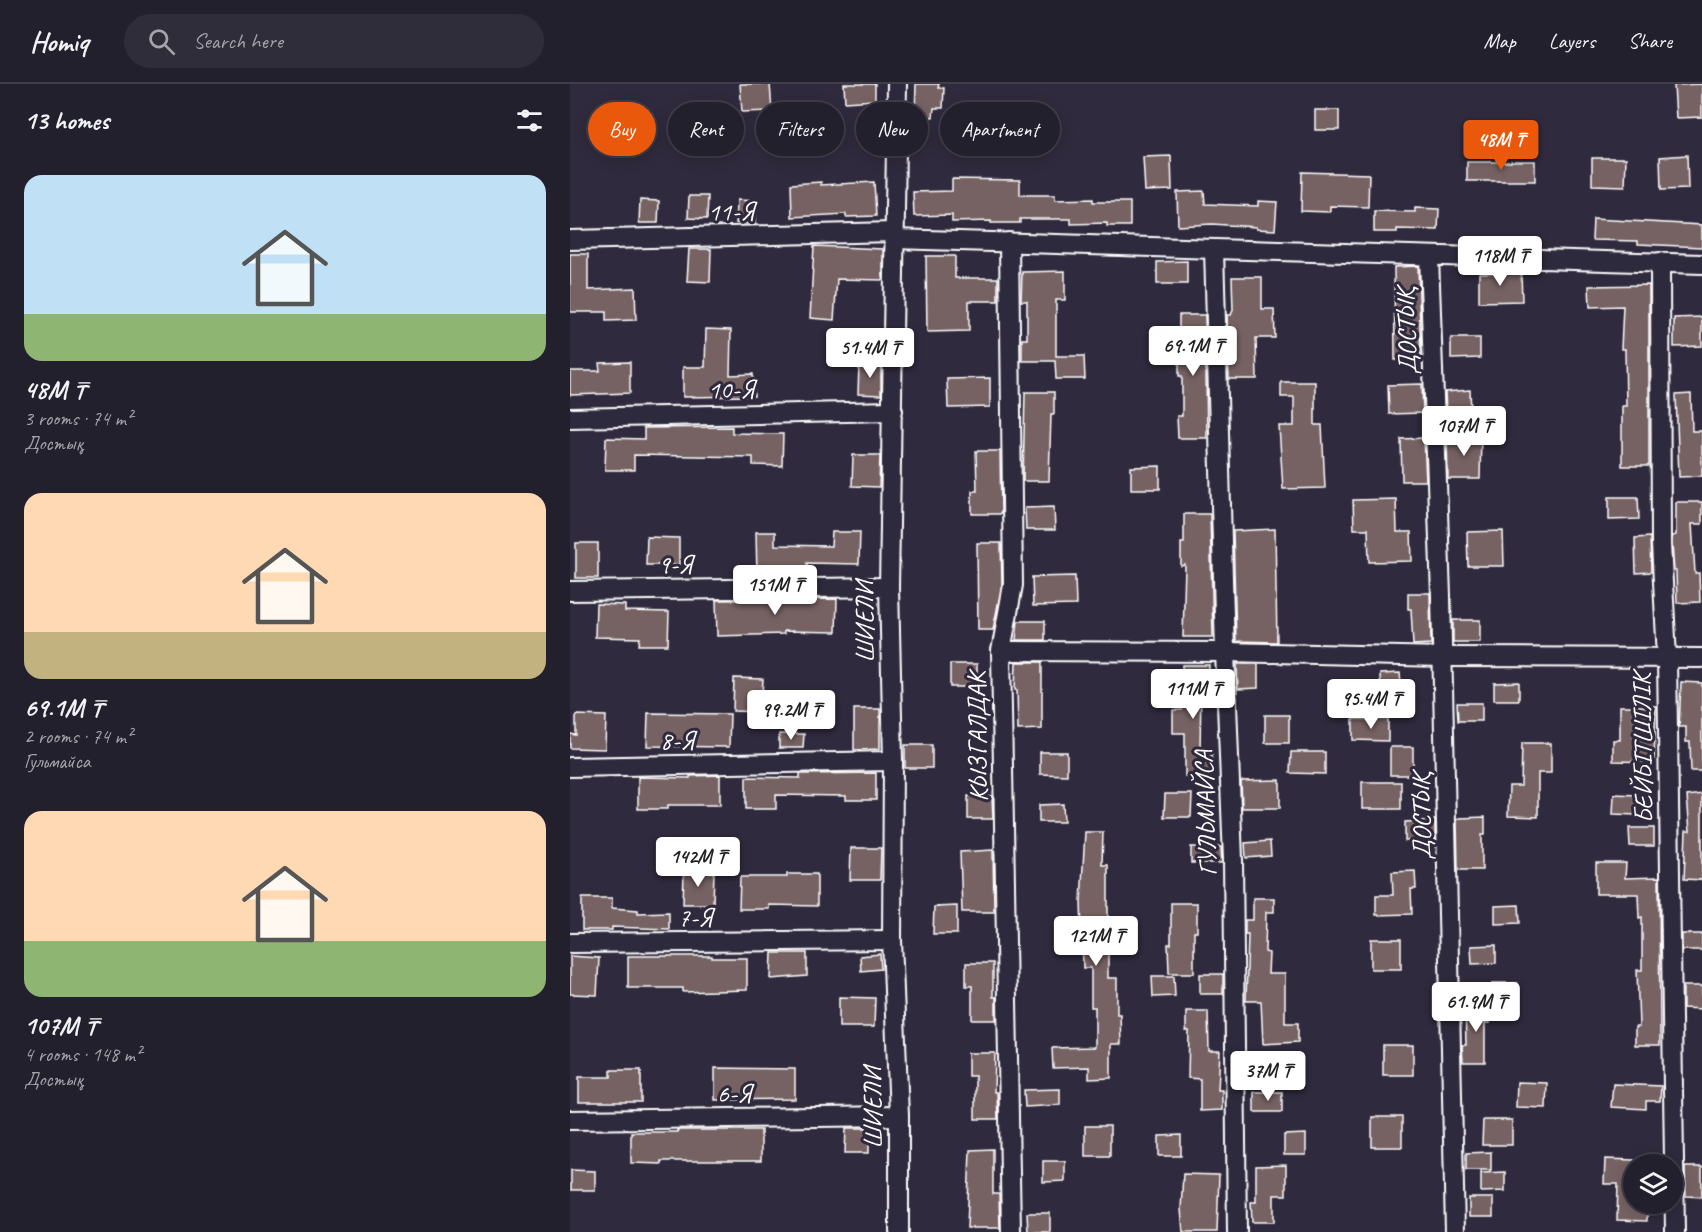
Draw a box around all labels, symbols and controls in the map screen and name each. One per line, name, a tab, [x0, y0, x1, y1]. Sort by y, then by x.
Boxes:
search box	[124, 14, 544, 68]
text: Homiq	[30, 24, 88, 59]
icon: search	[145, 25, 178, 58]
text: Search here	[193, 27, 283, 55]
text: Map	[1483, 28, 1516, 54]
text: Layers	[1549, 28, 1595, 54]
text: Share	[1628, 28, 1672, 54]
chip: Buy	[588, 102, 656, 156]
chip: Rent	[668, 102, 744, 156]
chip: Filters	[756, 102, 844, 156]
chip: New	[856, 102, 928, 156]
chip: Apartment	[940, 102, 1060, 156]
text: 13 homes	[24, 104, 109, 137]
icon: filters	[513, 104, 546, 137]
pin: 48M ₸	[1459, 120, 1543, 171]
text: 48M ₸	[1477, 127, 1525, 152]
street label: 11-Я	[708, 195, 758, 228]
icon: home	[231, 214, 339, 322]
pin: 118M ₸	[1451, 236, 1549, 287]
text: 118M ₸	[1472, 243, 1528, 268]
street label: ДОСТЫҚ	[1388, 283, 1425, 375]
pin: 69.1M ₸	[1138, 326, 1248, 377]
pin: 51.4M ₸	[815, 328, 925, 379]
text: 69.1M ₸	[1163, 333, 1223, 358]
text: 51.4M ₸	[840, 335, 900, 360]
text: 48M ₸	[24, 373, 85, 406]
street label: 10-Я	[708, 373, 758, 406]
text: 3 rooms · 74 m²	[24, 406, 132, 431]
pin: 107M ₸	[1415, 406, 1513, 457]
text: 107M ₸	[1436, 413, 1492, 438]
text: Достық	[24, 431, 83, 456]
icon: home	[231, 532, 339, 640]
street label: 9-Я	[658, 548, 696, 581]
pin: 151M ₸	[726, 565, 824, 616]
text: 151M ₸	[747, 572, 803, 597]
street label: ШИЕЛИ	[847, 576, 882, 663]
street label: КЫЗГАЛДАК	[960, 668, 995, 802]
street label: БЕЙБІТШІЛІК	[1625, 668, 1660, 823]
pin: 111M ₸	[1144, 669, 1242, 720]
text: 111M ₸	[1165, 676, 1221, 701]
pin: 95.4M ₸	[1316, 679, 1426, 730]
text: 95.4M ₸	[1341, 686, 1401, 711]
pin: 99.2M ₸	[736, 690, 846, 741]
text: 69.1M ₸	[24, 691, 102, 724]
text: 99.2M ₸	[761, 697, 821, 722]
text: 2 rooms · 74 m²	[24, 724, 132, 749]
street label: 8-Я	[660, 724, 698, 757]
street label: ГУЛЬМАЙСА	[1187, 748, 1224, 876]
text: Гульмайса	[24, 749, 90, 774]
street label: ДОСТЫҚ	[1404, 768, 1439, 860]
pin: 142M ₸	[649, 837, 747, 888]
text: 142M ₸	[670, 844, 726, 869]
icon: home	[231, 850, 339, 958]
street label: 7-Я	[678, 901, 716, 934]
pin: 121M ₸	[1047, 916, 1145, 967]
text: 121M ₸	[1068, 923, 1124, 948]
pin: 61.9M ₸	[1421, 982, 1531, 1033]
text: 61.9M ₸	[1446, 989, 1506, 1014]
text: 107M ₸	[24, 1009, 97, 1042]
text: 4 rooms · 148 m²	[24, 1042, 141, 1067]
pin: 37M ₸	[1226, 1051, 1310, 1102]
text: 37M ₸	[1244, 1058, 1292, 1083]
street label: ШИЕЛИ	[855, 1062, 890, 1149]
text: Достық	[24, 1067, 83, 1092]
street label: 6-Я	[717, 1077, 755, 1110]
map controls	[1623, 1154, 1683, 1214]
button: layers	[1623, 1154, 1683, 1214]

